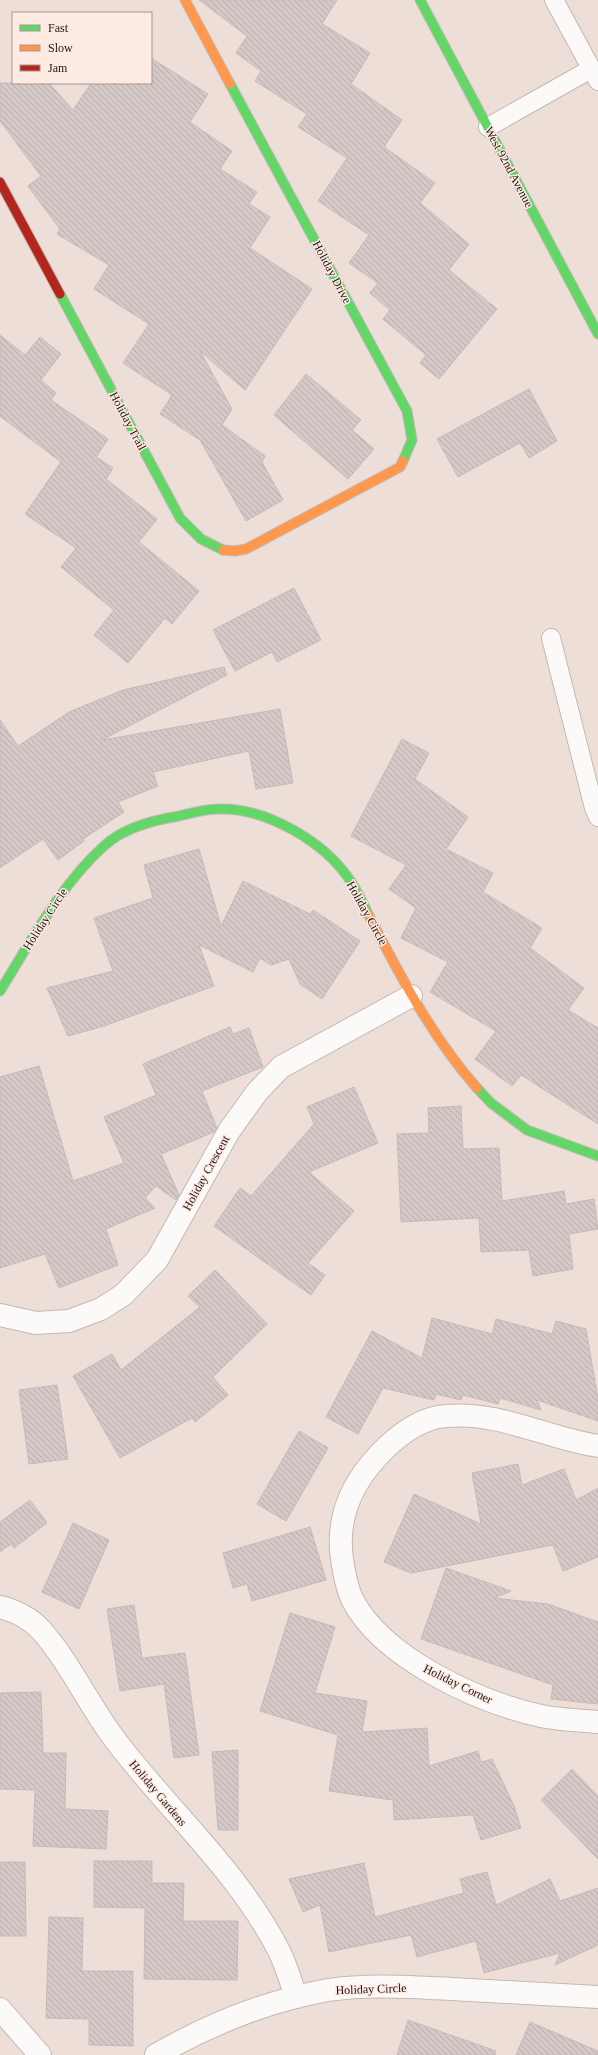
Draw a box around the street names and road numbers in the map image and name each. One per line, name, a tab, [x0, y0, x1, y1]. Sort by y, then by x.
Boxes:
street label: West 92nd Avenue	[482, 124, 536, 210]
street label: Holiday Drive	[310, 238, 354, 306]
street label: Holiday Trail	[107, 389, 150, 453]
street label: Holiday Circle	[344, 879, 390, 947]
street label: Holiday Circle	[20, 885, 70, 953]
street label: Holiday Crescent	[180, 1132, 233, 1213]
street label: Holiday Corner	[421, 1661, 495, 1707]
street label: Holiday Gardens	[126, 1757, 190, 1829]
street label: Holiday Circle	[335, 1981, 407, 1997]

